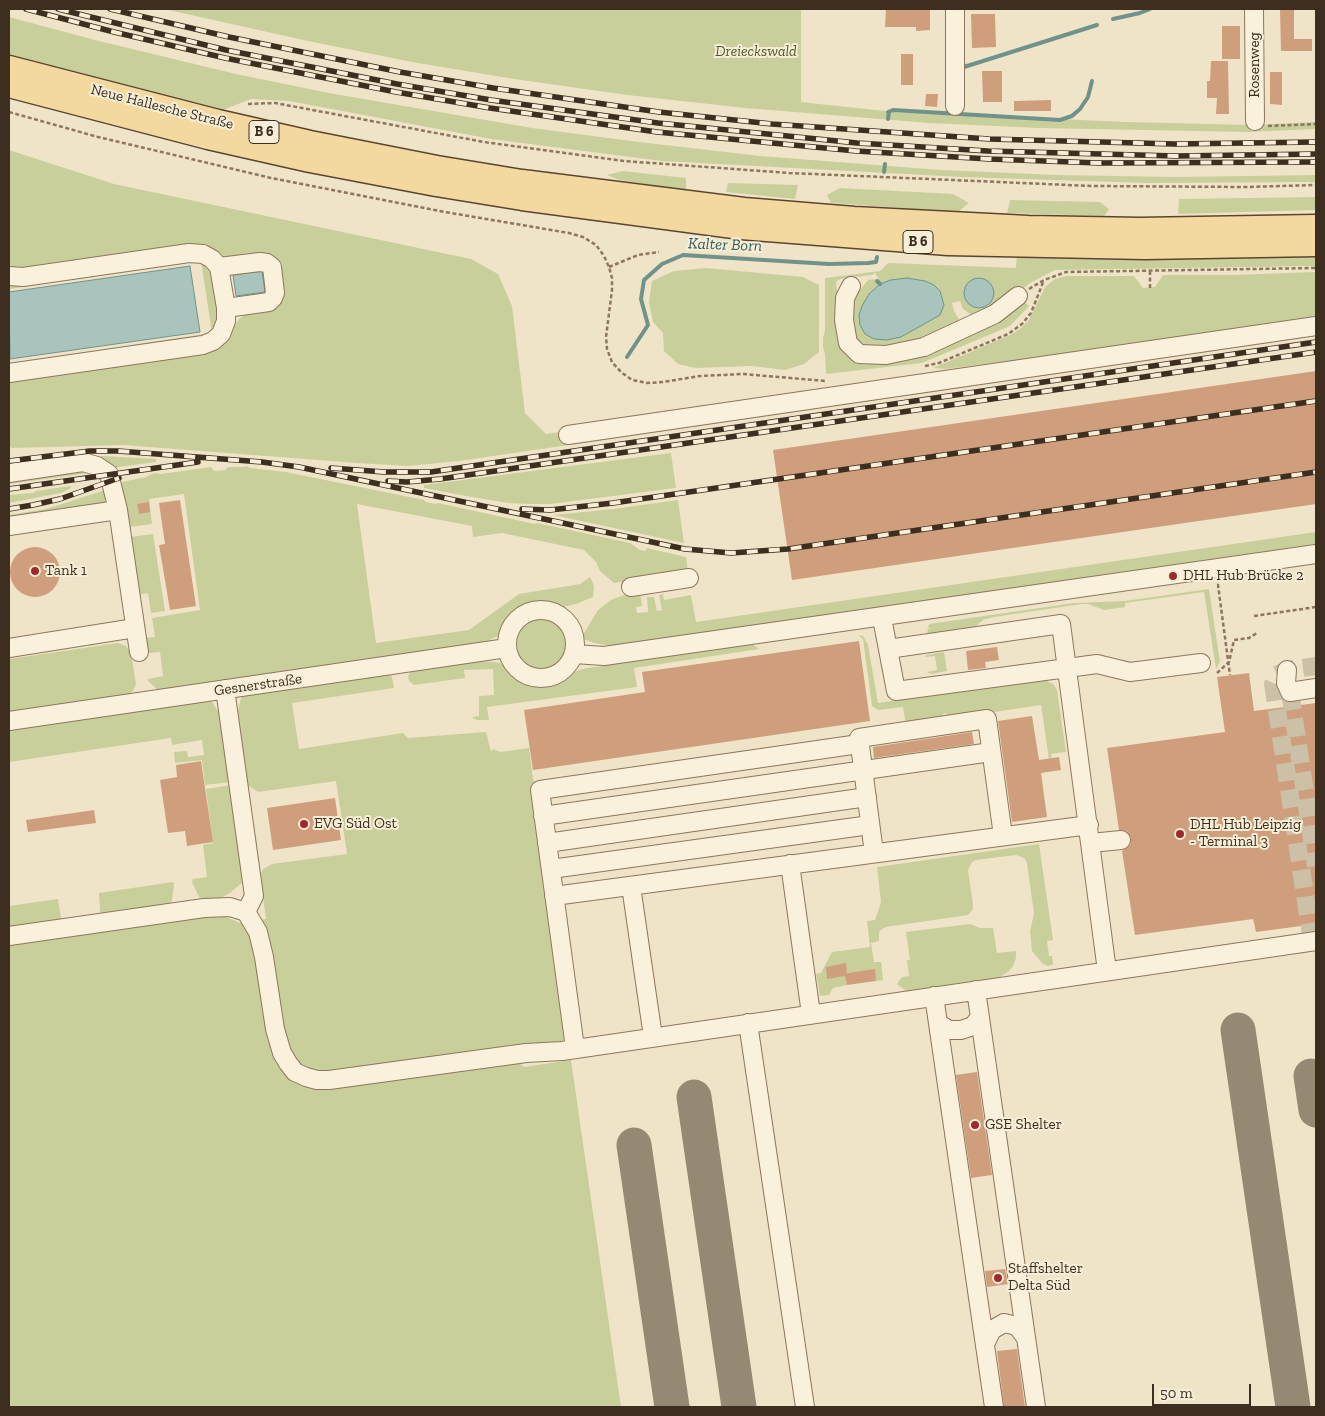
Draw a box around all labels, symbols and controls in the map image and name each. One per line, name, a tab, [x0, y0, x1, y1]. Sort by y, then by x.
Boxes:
street label: Rosenweg	[1246, 32, 1264, 98]
park label: Dreieckswald	[715, 43, 797, 61]
street label: Neue Hallesche Straße	[89, 81, 235, 133]
road number: B 6	[249, 120, 279, 144]
road number: B 6	[903, 230, 933, 253]
water label: Kalter Born	[688, 234, 762, 256]
place label: Tank 1	[45, 562, 87, 580]
marker: Tank 1	[29, 565, 41, 577]
place label: DHL Hub Brücke 2	[1183, 567, 1304, 585]
marker: DHL Hub Brücke 2	[1167, 570, 1179, 582]
street label: Gesnerstraße	[213, 670, 303, 700]
place label: EVG Süd Ost	[314, 815, 397, 833]
place label: DHL Hub Leipzig - Terminal 3	[1190, 816, 1301, 851]
marker: EVG Süd Ost	[298, 818, 310, 830]
marker: DHL Hub Leipzig - Terminal 3	[1174, 828, 1186, 840]
place label: GSE Shelter	[985, 1116, 1062, 1134]
marker: GSE Shelter	[969, 1119, 981, 1131]
place label: Staffshelter Delta Süd	[1008, 1260, 1083, 1295]
marker: Staffshelter Delta Süd	[992, 1272, 1004, 1284]
scale bar	[1155, 1374, 1254, 1406]
text: 50 m	[1160, 1384, 1193, 1402]

